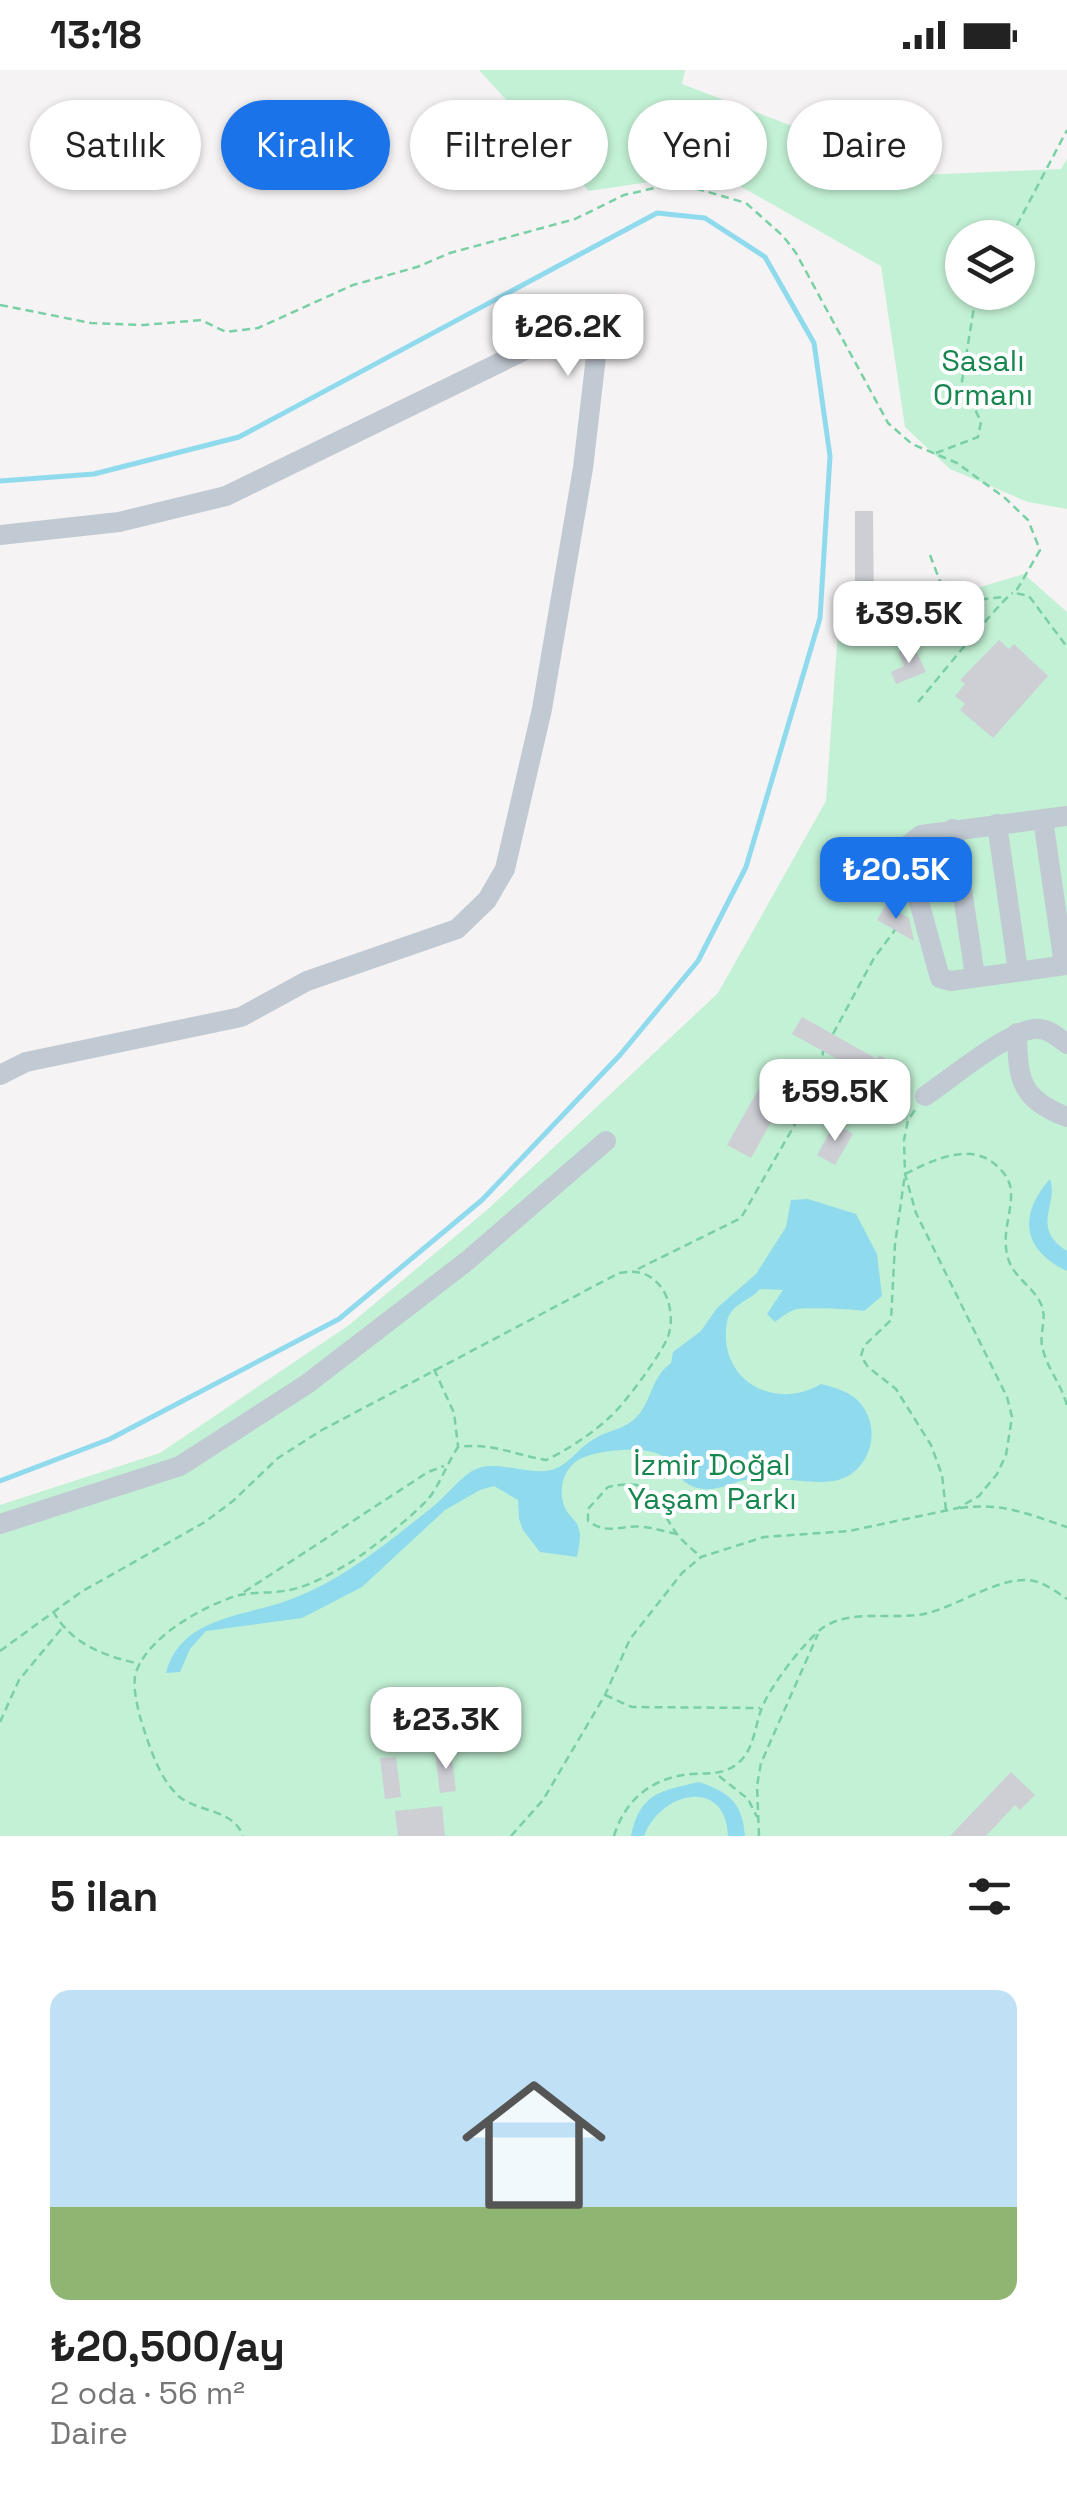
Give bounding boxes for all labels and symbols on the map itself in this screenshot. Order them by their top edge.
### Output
pin: ₺26.2K [487,294,649,379]
park label: Sasalı Ormanı [933,341,1033,414]
pin: ₺39.5K [828,581,990,666]
pin: ₺20.5K [815,837,977,922]
pin: ₺59.5K [754,1059,916,1144]
park label: İzmir Doğal Yaşam Parkı [627,1445,797,1518]
pin: ₺23.3K [365,1687,527,1772]

